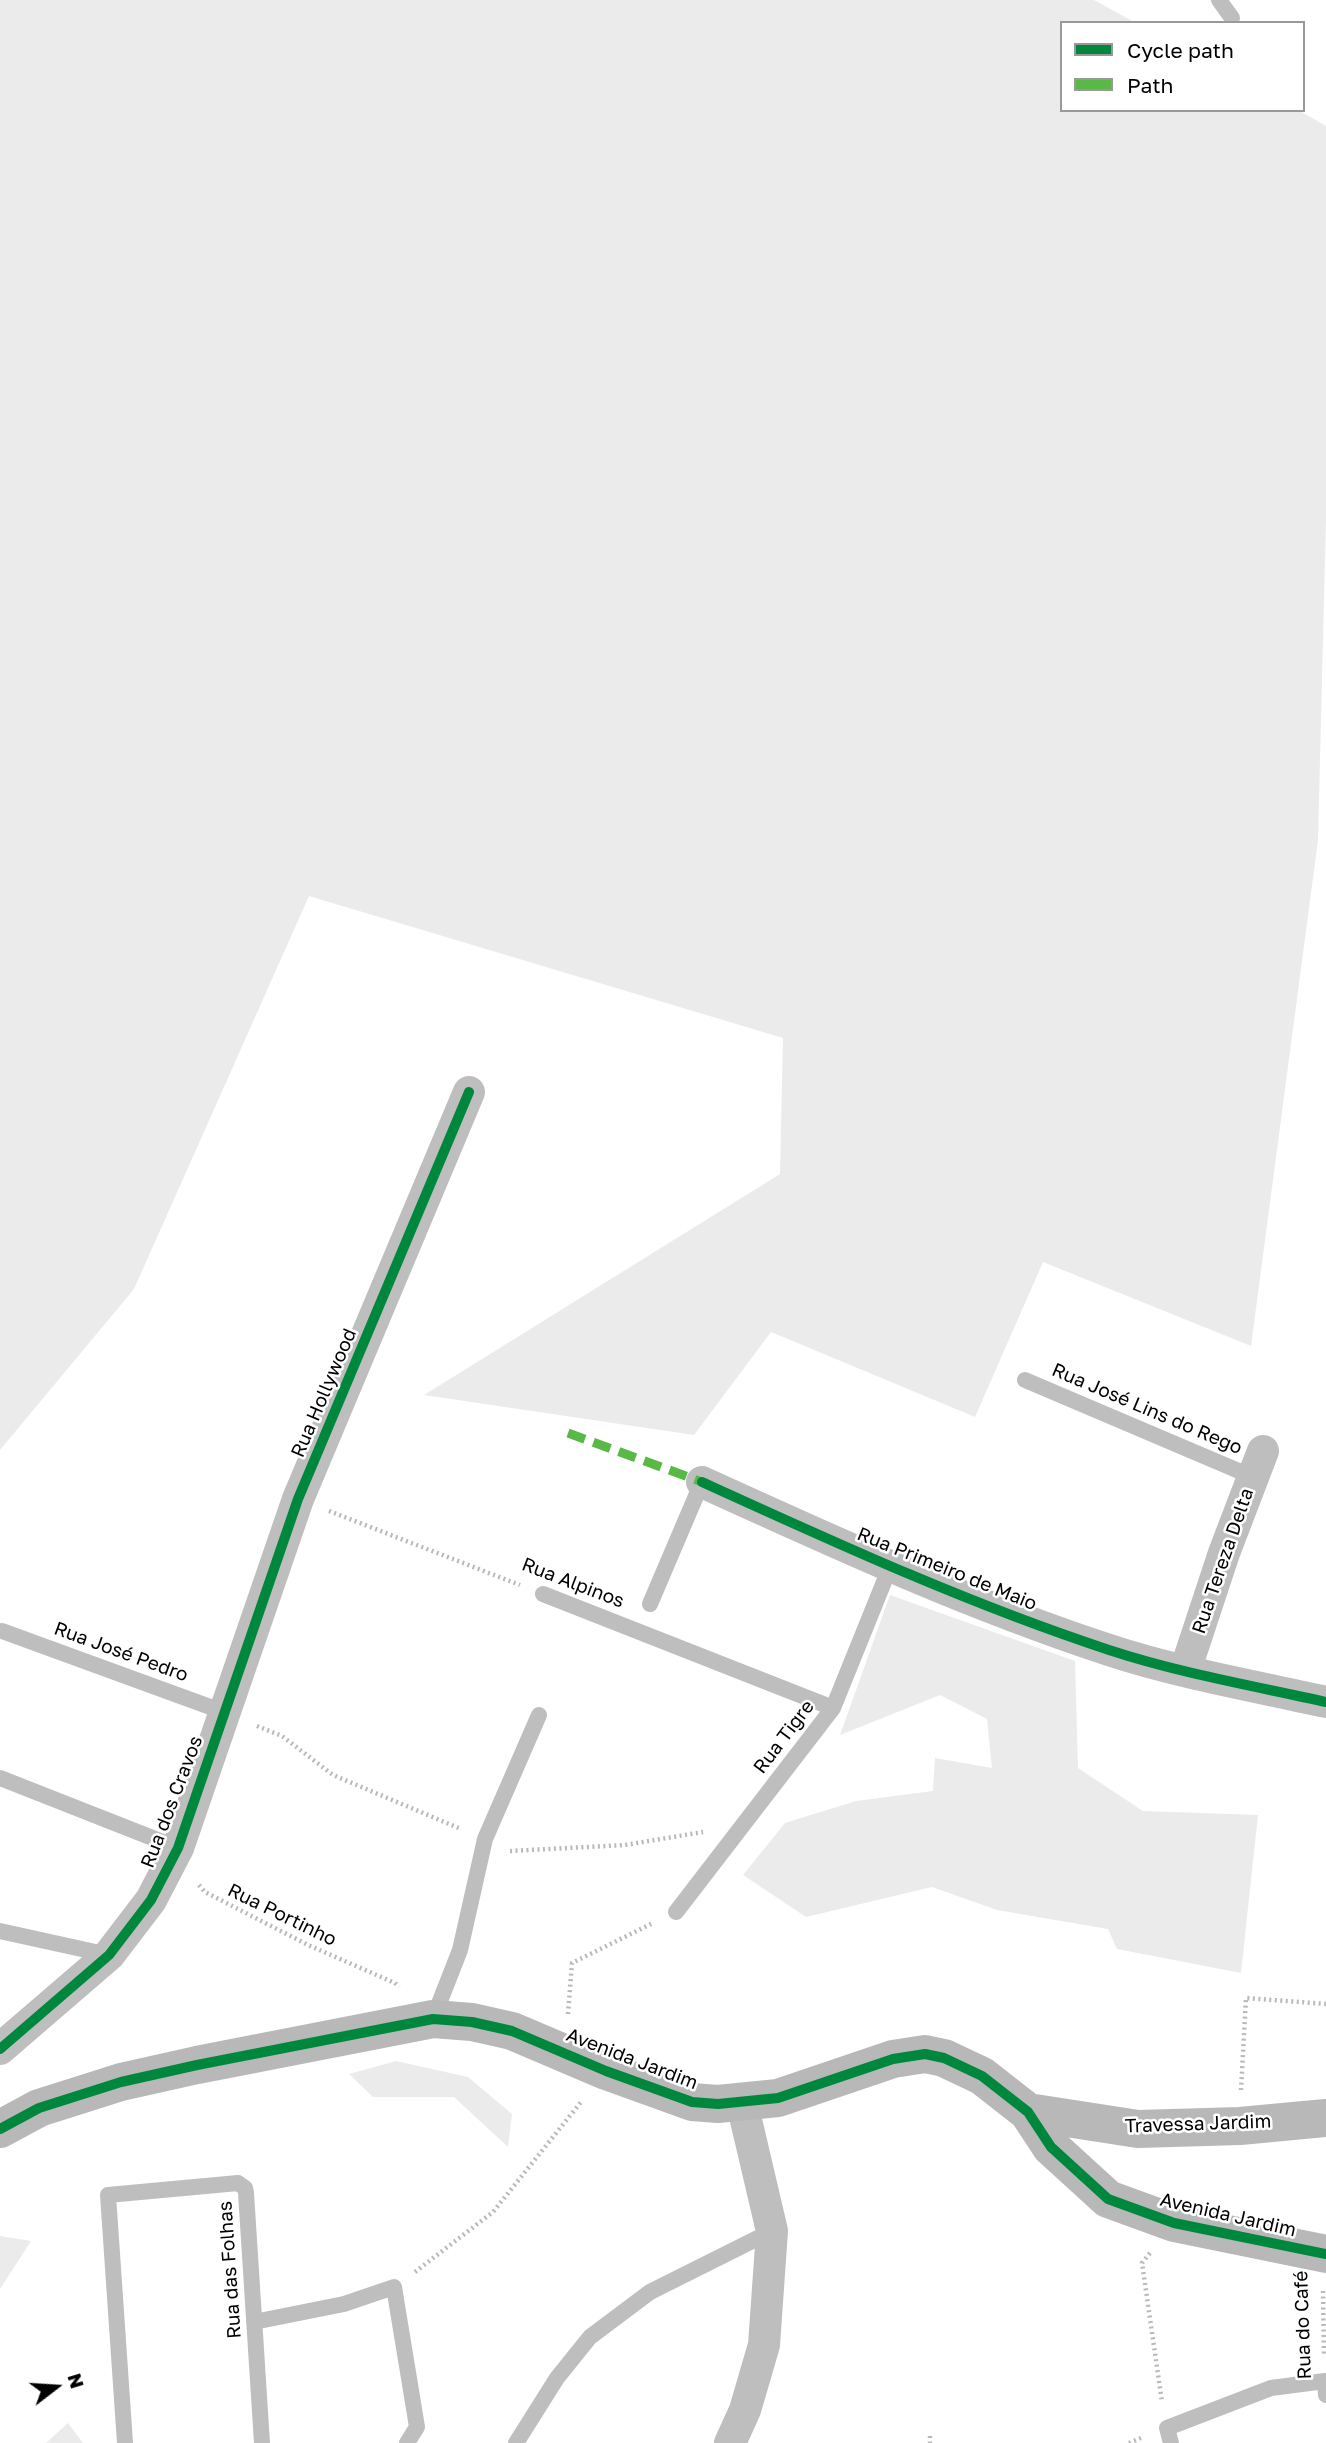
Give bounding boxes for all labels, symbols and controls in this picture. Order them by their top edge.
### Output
legend [1060,21,1305,112]
text: Cycle path [1127,37,1234,63]
text: Path [1127,72,1174,98]
street label: Rua Hollywood [287,1325,361,1461]
street label: Rua José Lins do Rego [1048,1359,1246,1459]
street label: Rua Tereza Delta [1187,1485,1259,1637]
street label: Rua Primeiro de Maio [854,1523,1040,1615]
street label: Rua Alpinos [519,1553,627,1613]
street label: Rua José Pedro [51,1617,191,1687]
street label: Rua Tigre [749,1696,819,1778]
street label: Rua dos Cravos [136,1733,208,1871]
street label: Rua Portinho [224,1879,340,1951]
street label: Avenida Jardim [563,2023,701,2095]
street label: Travessa Jardim [1124,2110,1272,2138]
street label: Avenida Jardim [1158,2188,1298,2242]
street label: Rua das Folhas [214,2200,246,2340]
street label: Rua do Café [1290,2270,1316,2380]
north arrow [21,2352,91,2422]
text: N [63,2370,90,2391]

